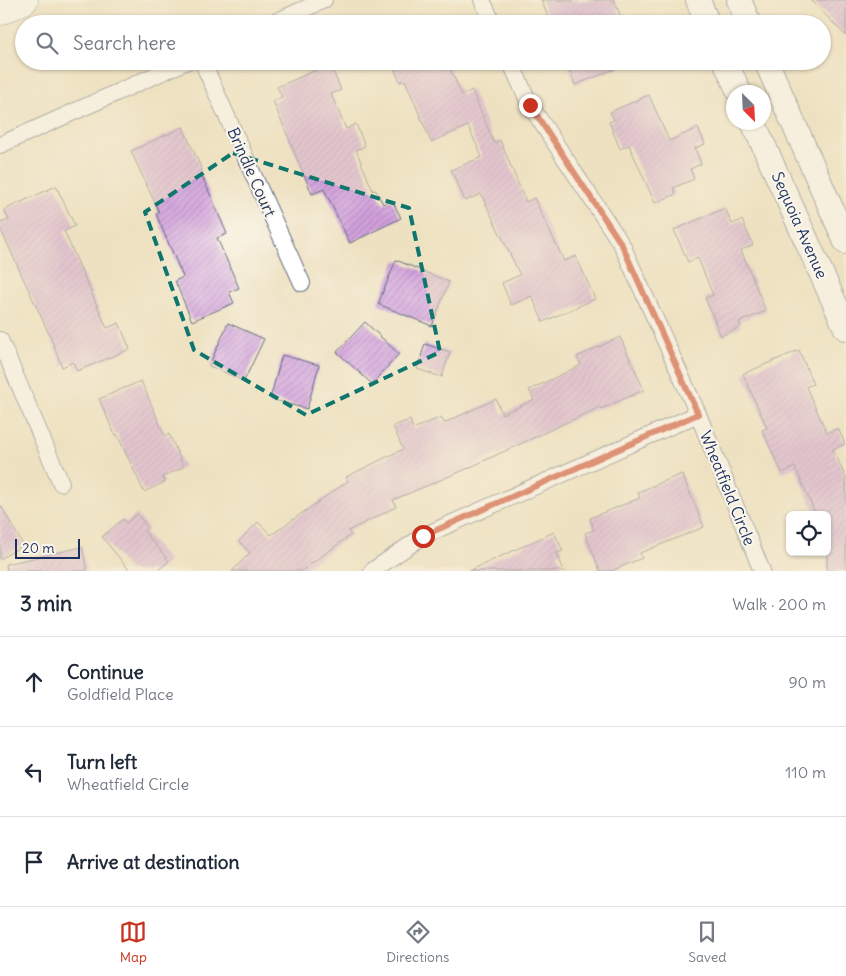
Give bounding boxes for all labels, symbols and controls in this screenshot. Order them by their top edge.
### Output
search box [15,15,831,70]
icon: search [33,29,61,57]
text: Search here [73,31,176,55]
north arrow [726,85,771,130]
route end [519,94,542,117]
street label: Brindle Court [223,124,281,220]
street label: Sequoia Avenue [768,168,832,282]
street label: Wheatfield Circle [696,428,760,548]
map controls [786,511,831,556]
button: locate [786,511,831,556]
route start [412,525,435,548]
scale bar [15,536,80,559]
text: 20 m [22,539,55,557]
text: 3 min [20,590,72,617]
text: Walk · 200 m [732,594,826,614]
text: Continue [67,660,144,684]
icon: ahead [20,668,48,696]
text: 90 m [788,672,826,692]
text: Goldfield Place [67,684,174,704]
text: Turn left [67,750,137,774]
icon: left [20,758,48,786]
text: 110 m [785,762,826,782]
text: Wheatfield Circle [67,774,189,794]
icon: arrive [20,848,48,876]
text: Arrive at destination [67,850,240,874]
tab: Map [119,918,147,966]
tab: Directions [386,918,449,966]
tab: Saved [688,918,727,966]

